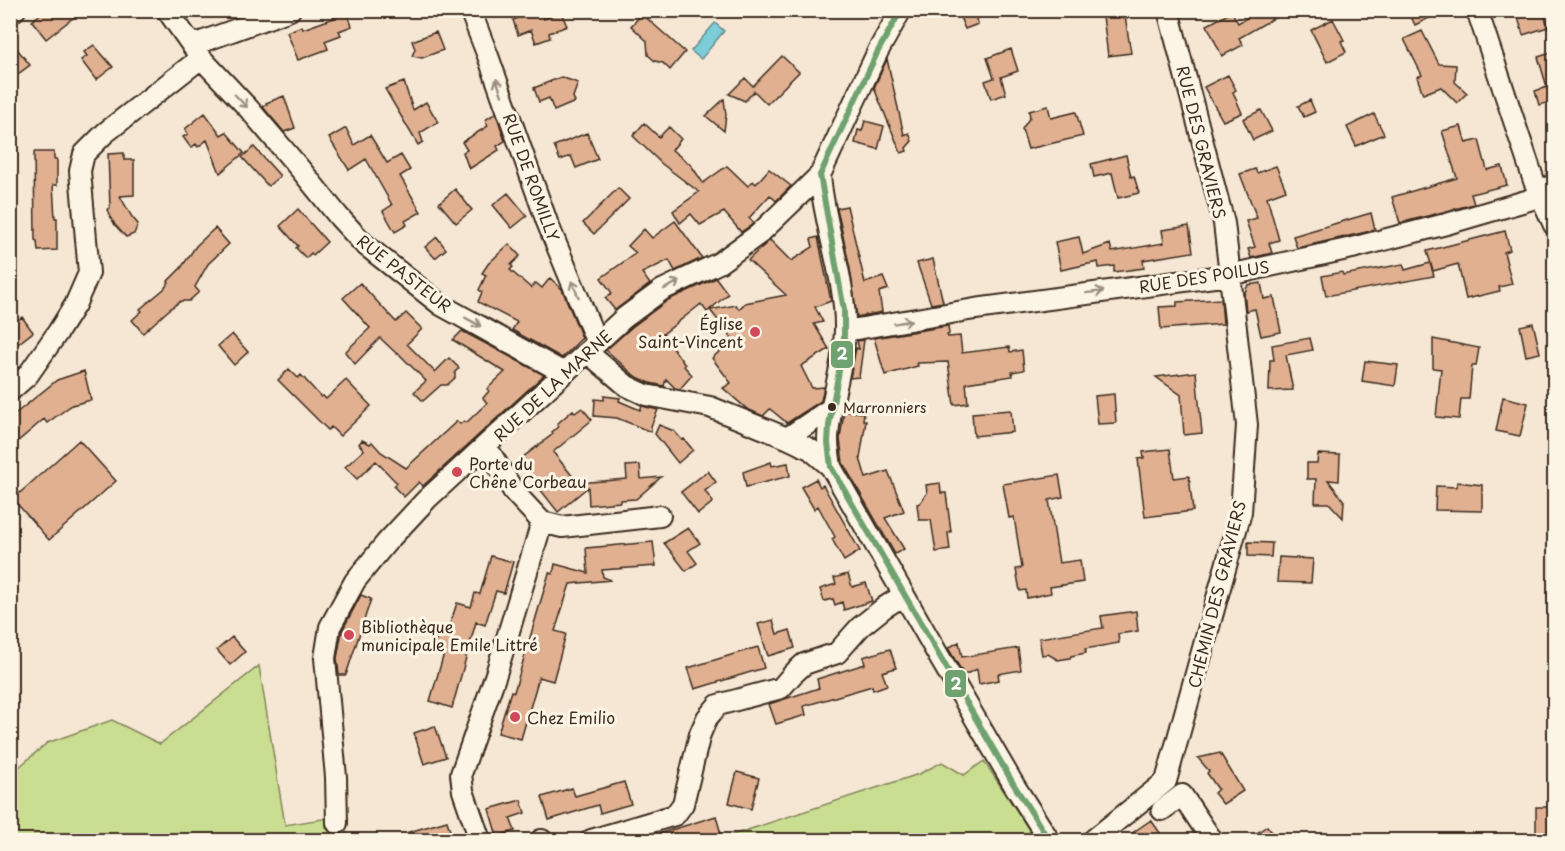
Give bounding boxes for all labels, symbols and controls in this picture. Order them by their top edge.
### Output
street label: RUE DES GRAVIERS [1171,63,1233,221]
one-way arrow [492,78,503,97]
one-way arrow [234,94,248,109]
street label: RUE DE ROMILLY [498,110,566,244]
street label: RUE PASTEUR [353,228,457,318]
street label: RUE DES POILUS [1137,254,1271,298]
one-way arrow [663,279,680,291]
one-way arrow [569,280,580,298]
one-way arrow [1085,287,1105,298]
place label: Église Saint-Vincent [638,311,743,353]
one-way arrow [892,316,912,327]
one-way arrow [463,317,481,328]
street label: RUE DE LA MARNE [487,324,617,446]
marker: Église Saint-Vincent [748,325,762,339]
line badge: 2 [830,340,854,369]
text: 2 [836,341,848,365]
place label: Marronniers [843,397,926,418]
marker: Marronniers [826,401,838,413]
place label: Porte du Chêne Corbeau [469,451,587,493]
marker: Porte du Chêne Corbeau [450,465,464,479]
street label: CHEMIN DES GRAVIERS [1181,498,1251,690]
place label: Bibliothèque municipale Emile Littré [361,614,538,656]
marker: Bibliothèque municipale Emile Littré [342,628,356,642]
line badge: 2 [944,669,967,698]
text: 2 [950,671,962,695]
place label: Chez Emilio [527,705,615,729]
marker: Chez Emilio [508,710,522,724]

